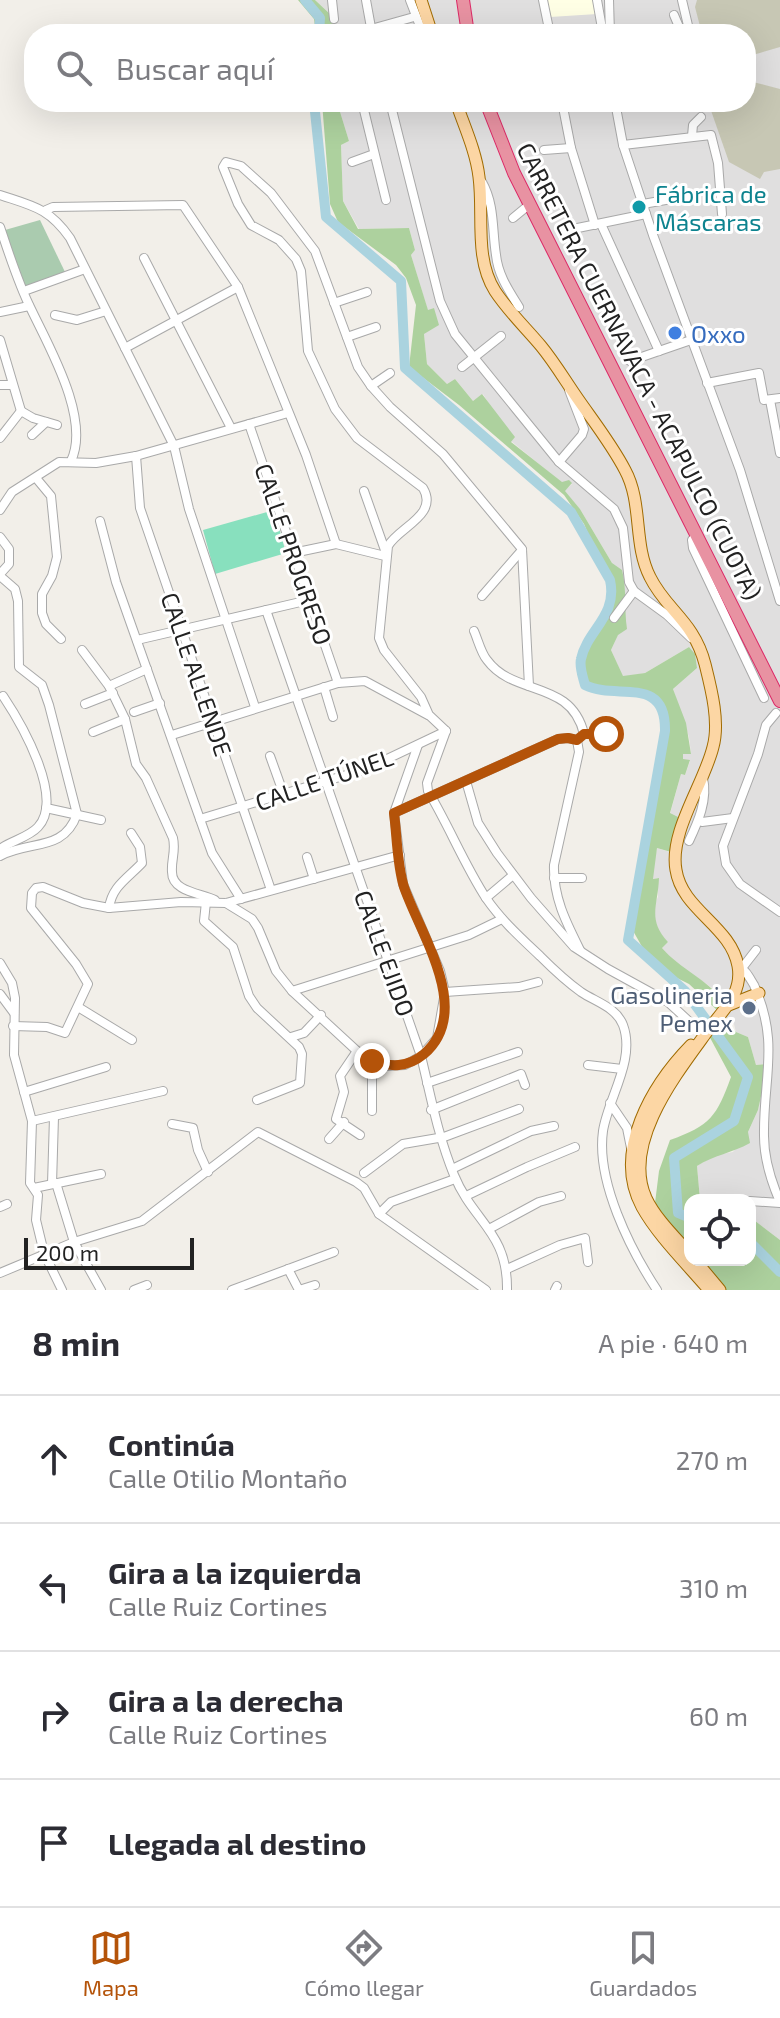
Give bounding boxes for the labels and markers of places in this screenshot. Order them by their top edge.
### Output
place label: Fábrica de Máscaras [655,179,767,236]
marker: Fábrica de Máscaras [630,198,648,216]
place label: Oxxo [691,319,746,348]
marker: Oxxo [666,324,684,342]
place label: Gasolineria Pemex [610,980,733,1037]
marker: Gasolineria Pemex [740,999,758,1017]

